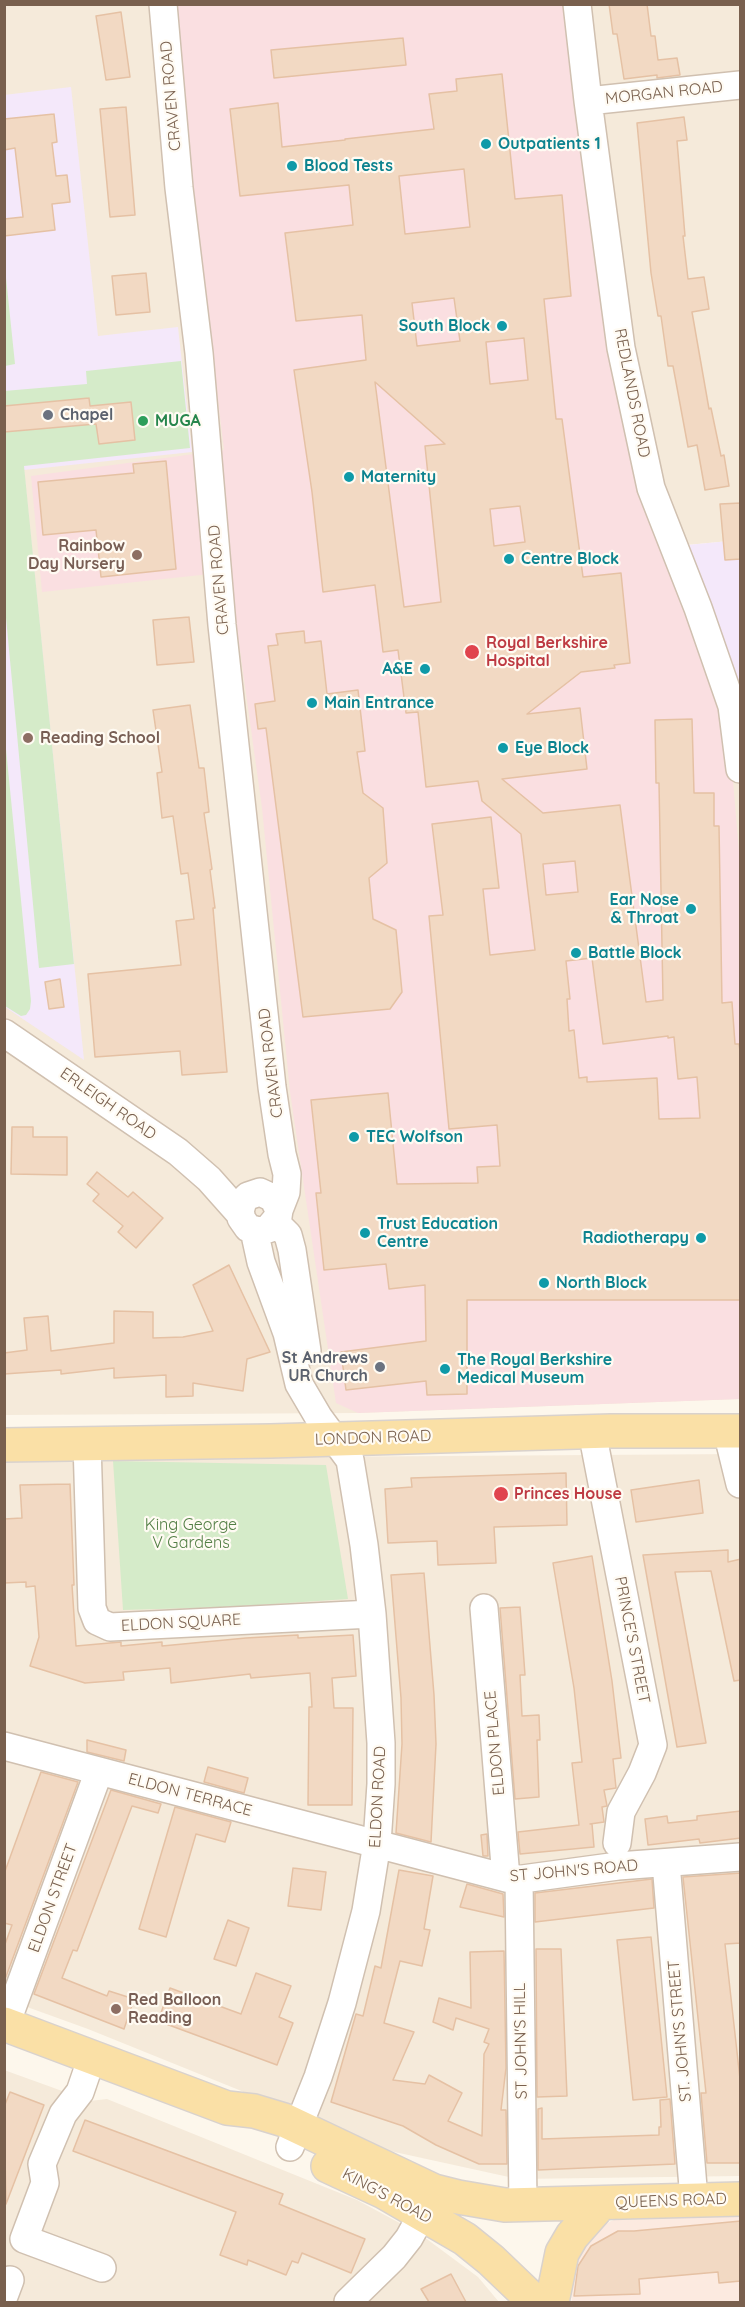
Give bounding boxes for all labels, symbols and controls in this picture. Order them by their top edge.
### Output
street label: CRAVEN ROAD [157,40,185,152]
street label: MORGAN ROAD [604,77,724,109]
place label: Outpatients 1 [498,134,601,154]
marker: Outpatients 1 [479,137,493,151]
place label: Blood Tests [304,156,393,176]
marker: Blood Tests [285,159,299,173]
place label: South Block [399,316,490,336]
marker: South Block [495,319,509,333]
street label: REDLANDS ROAD [610,327,654,459]
place label: Chapel [60,405,113,425]
marker: Chapel [41,408,55,422]
place label: MUGA [155,411,201,431]
marker: MUGA [136,414,150,428]
place label: Maternity [361,467,436,487]
marker: Maternity [342,470,356,484]
street label: CRAVEN ROAD [205,524,233,636]
place label: Rainbow Day Nursery [28,536,125,574]
marker: Rainbow Day Nursery [130,548,144,562]
place label: Centre Block [521,549,619,569]
marker: Centre Block [502,552,516,566]
place label: Royal Berkshire Hospital [486,633,608,671]
marker: Royal Berkshire Hospital [463,643,481,661]
place label: A&E [382,659,413,679]
marker: A&E [418,662,432,676]
place label: Main Entrance [324,693,434,713]
marker: Main Entrance [305,696,319,710]
place label: Reading School [40,728,160,748]
marker: Reading School [21,731,35,745]
place label: Eye Block [515,738,589,758]
marker: Eye Block [496,741,510,755]
place label: Ear Nose & Throat [609,890,679,928]
marker: Ear Nose & Throat [684,902,698,916]
place label: Battle Block [588,943,682,963]
marker: Battle Block [569,946,583,960]
street label: CRAVEN ROAD [255,1007,287,1119]
street label: ERLEIGH ROAD [56,1064,160,1144]
place label: TEC Wolfson [366,1127,463,1147]
marker: TEC Wolfson [347,1130,361,1144]
place label: Trust Education Centre [377,1214,498,1252]
marker: Trust Education Centre [358,1226,372,1240]
place label: Radiotherapy [582,1228,689,1248]
marker: Radiotherapy [694,1231,708,1245]
place label: North Block [556,1273,647,1293]
marker: North Block [537,1276,551,1290]
place label: St Andrews UR Church [282,1348,368,1386]
place label: The Royal Berkshire Medical Museum [457,1350,612,1388]
marker: St Andrews UR Church [373,1360,387,1374]
marker: The Royal Berkshire Medical Museum [438,1362,452,1376]
street label: LONDON ROAD [314,1426,432,1450]
place label: Princes House [514,1484,622,1504]
marker: Princes House [492,1485,510,1503]
park label: King George V Gardens [145,1515,237,1553]
street label: PRINCE'S STREET [610,1575,654,1705]
street label: ELDON SQUARE [120,1610,242,1636]
street label: ELDON PLACE [481,1690,509,1796]
street label: ELDON ROAD [366,1746,390,1848]
street label: ELDON TERRACE [126,1769,254,1821]
street label: ELDON STREET [24,1841,82,1955]
street label: ST JOHN'S ROAD [509,1856,639,1886]
street label: ST. JOHN'S STREET [664,1959,696,2103]
street label: ST JOHN'S HILL [510,1983,532,2099]
place label: Red Balloon Reading [128,1990,221,2028]
marker: Red Balloon Reading [109,2002,123,2016]
street label: KING'S ROAD [339,2164,435,2228]
street label: QUEENS ROAD [615,2189,727,2213]

